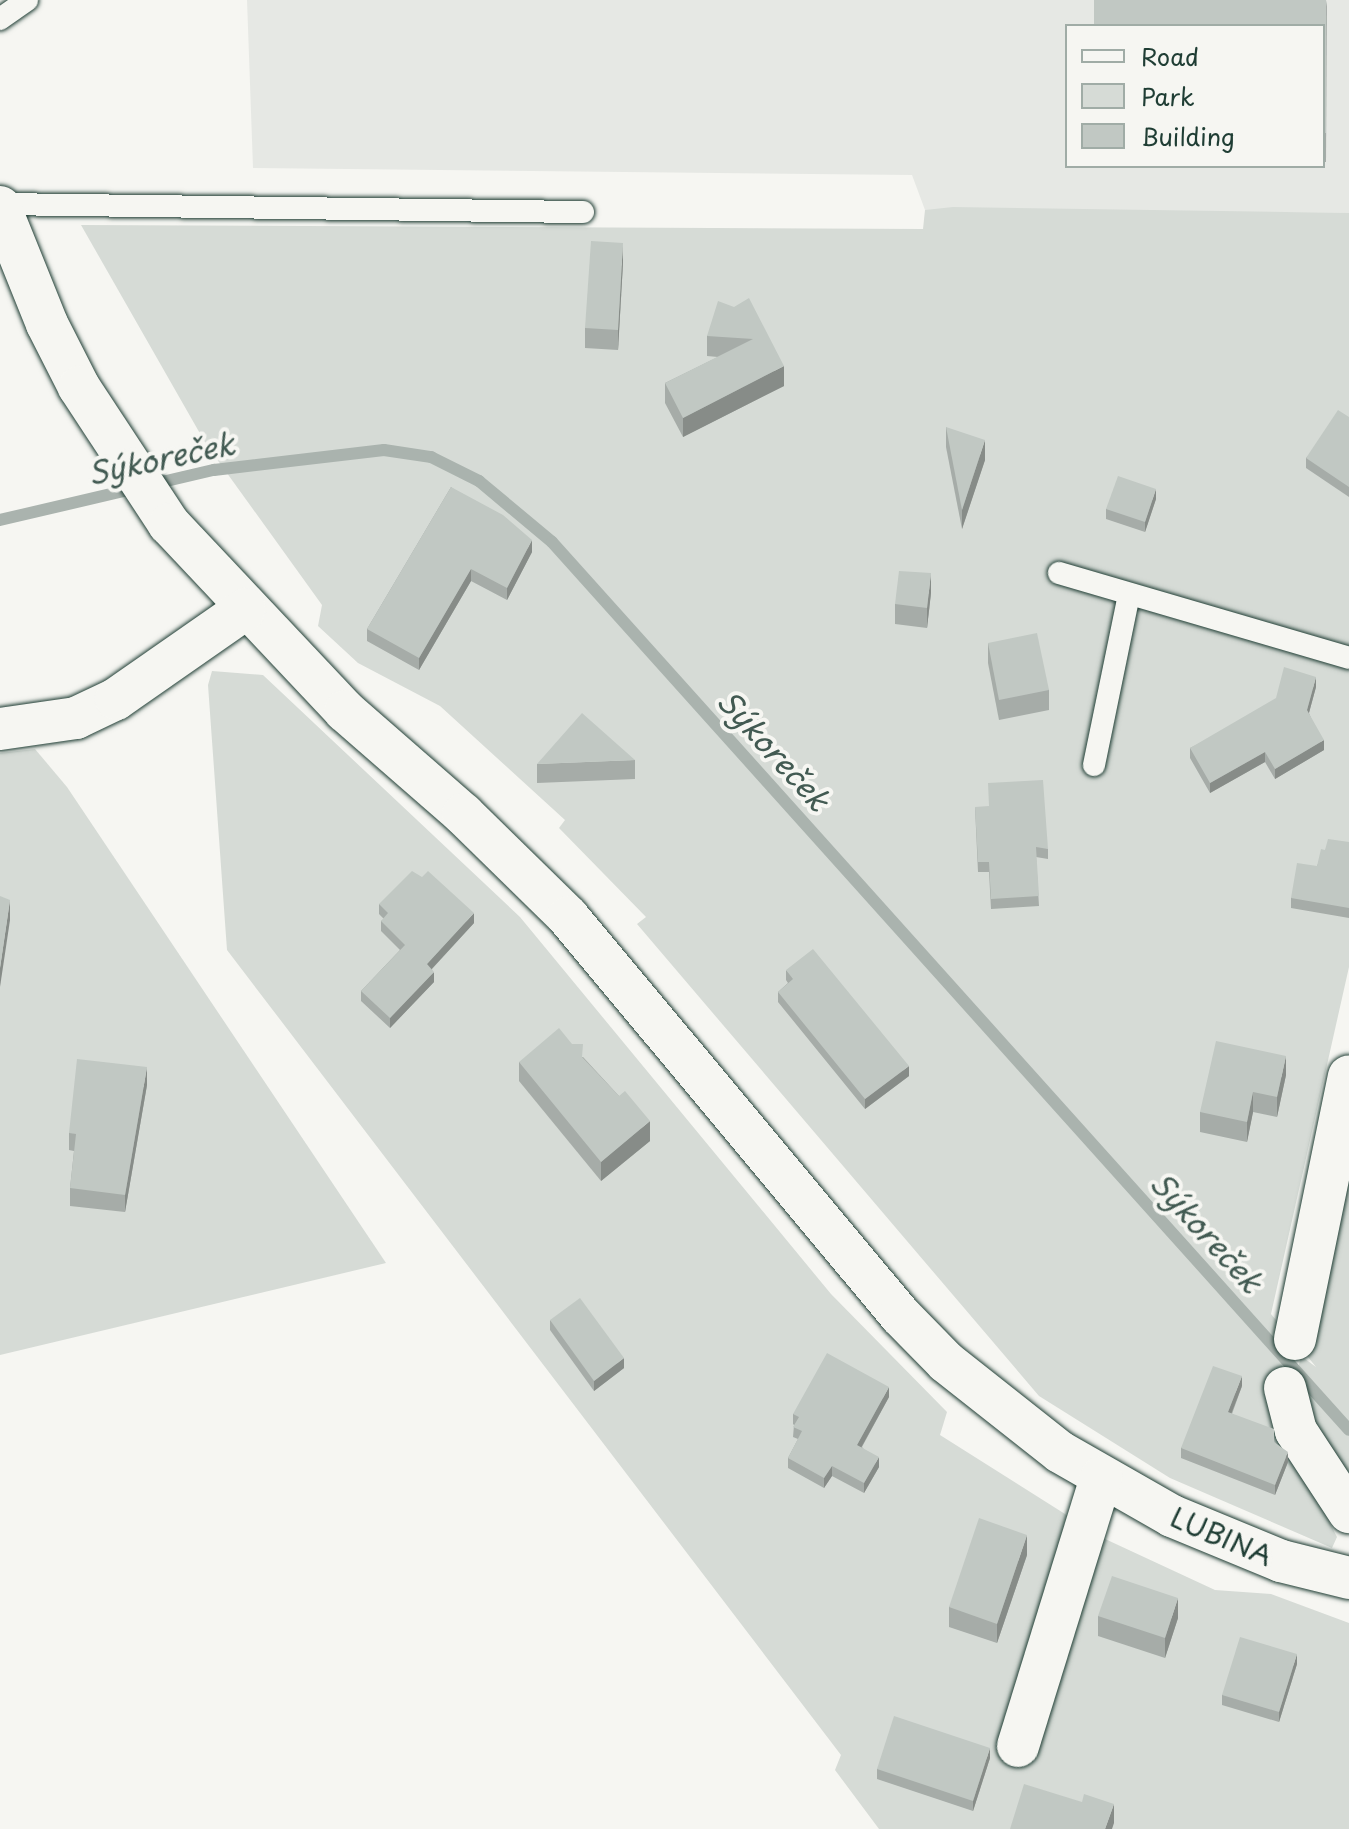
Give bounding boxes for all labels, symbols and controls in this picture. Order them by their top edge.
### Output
legend [1065,24,1325,168]
text: Road [1141,38,1199,74]
text: Park [1141,78,1195,114]
text: Building [1141,118,1235,154]
water label: Sýkoreček [84,425,238,491]
water label: Sýkoreček [711,682,837,818]
water label: Sýkoreček [1144,1164,1270,1300]
street label: LUBINA [1166,1500,1278,1572]

